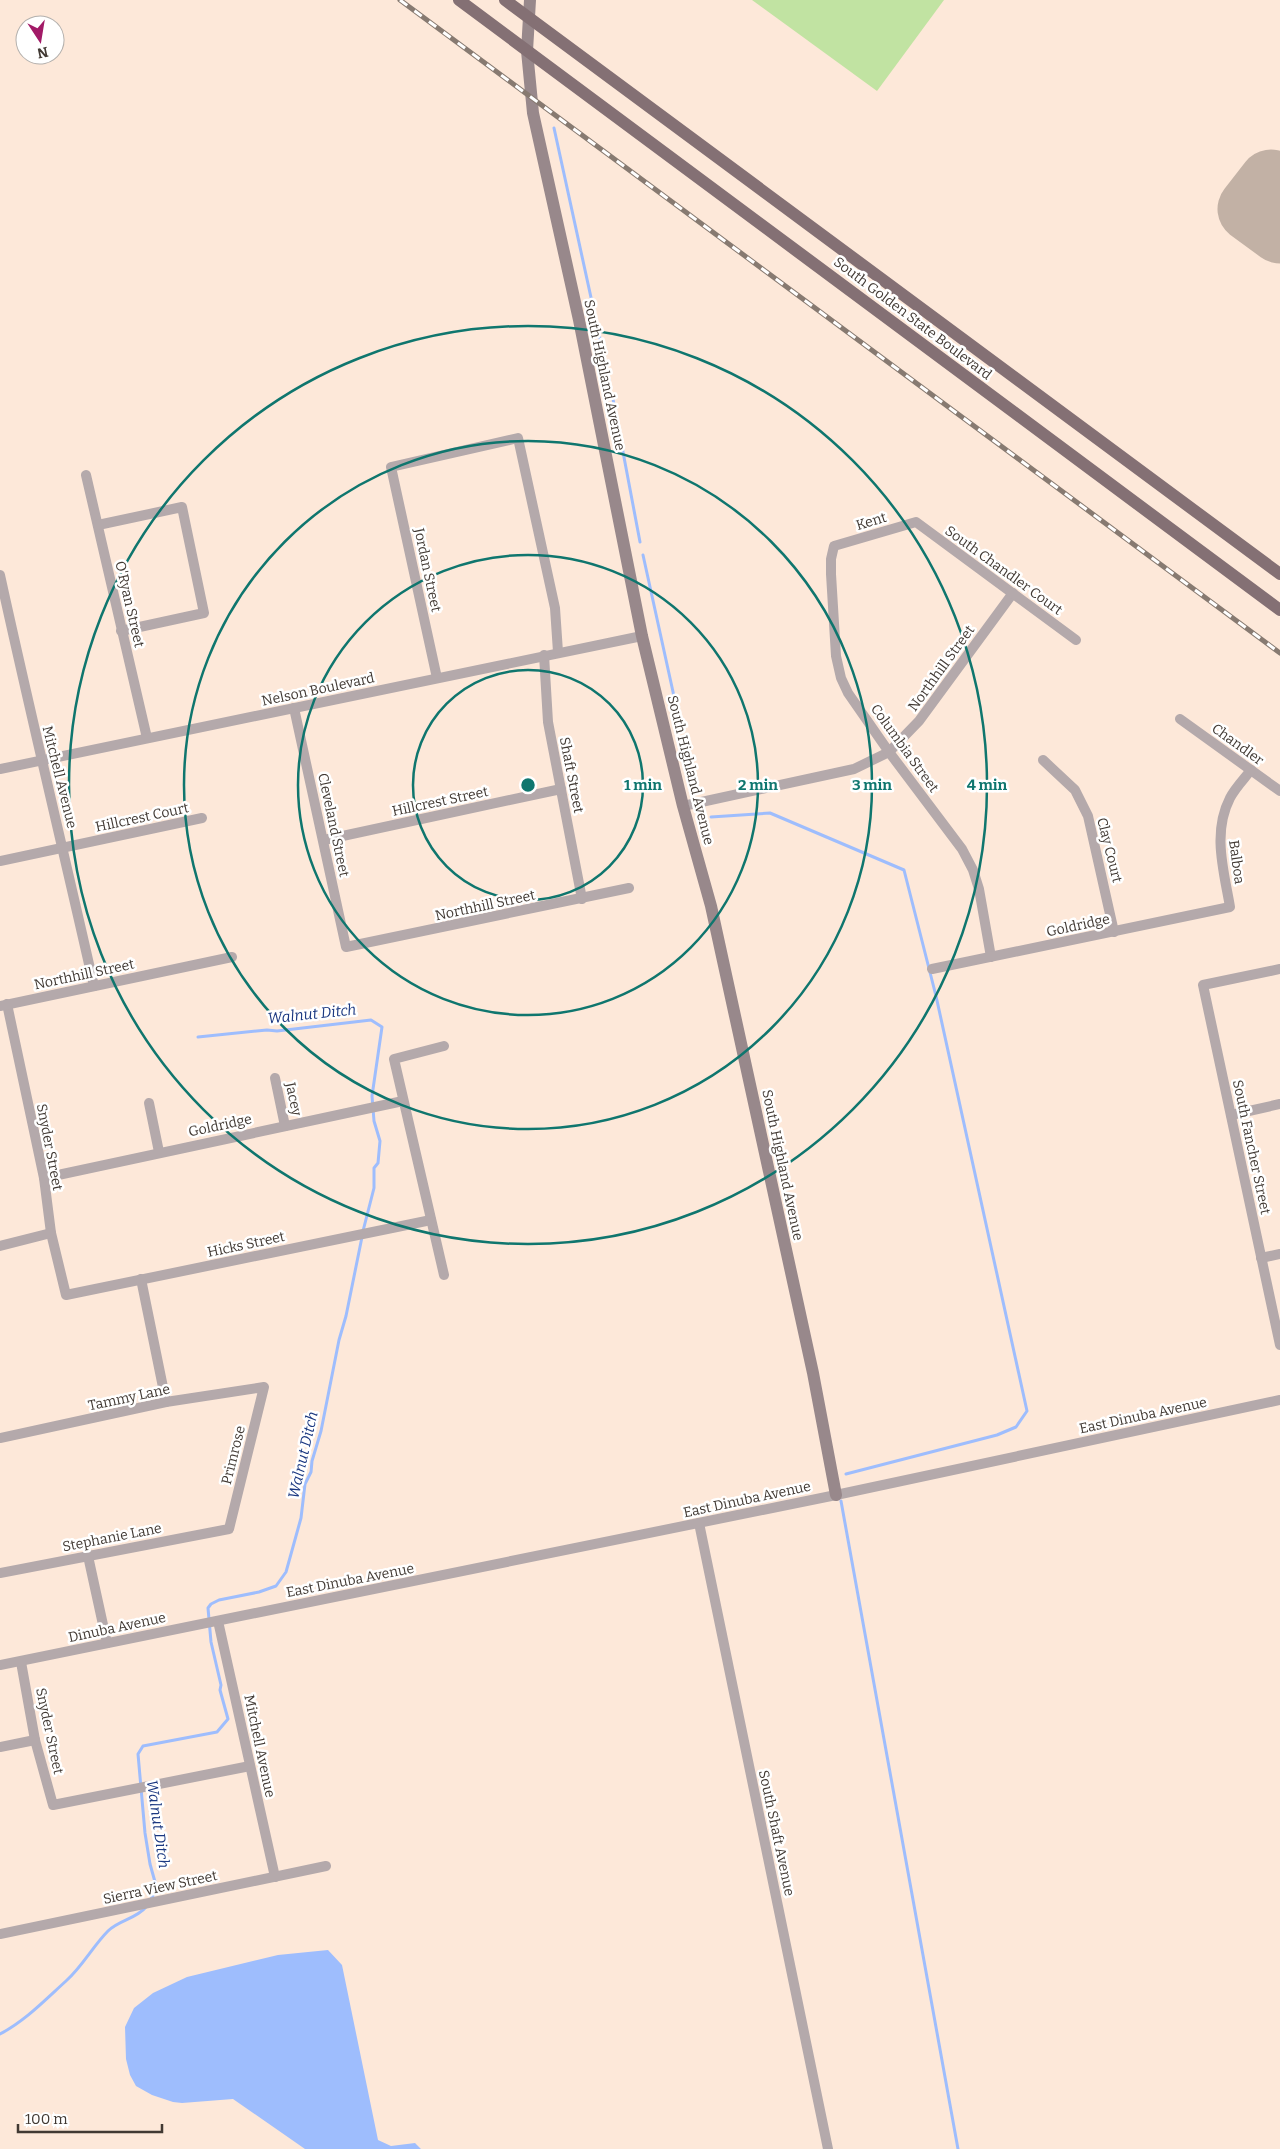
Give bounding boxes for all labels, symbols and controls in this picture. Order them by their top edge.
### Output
north arrow [15,15,65,65]
text: N [35,43,50,62]
street label: South Golden State Boulevard [830,253,995,383]
street label: South Highland Avenue [580,298,629,452]
street label: Kent [854,509,888,534]
street label: South Chandler Court [942,522,1066,619]
street label: Jordan Street [410,526,445,614]
street label: O'Ryan Street [111,559,148,649]
street label: Northhill Street [905,622,978,715]
street label: Nelson Boulevard [260,669,376,710]
street label: South Highland Avenue [664,693,717,847]
street label: Columbia Street [867,701,942,796]
street label: Chandler [1208,720,1267,769]
street label: Mitchell Avenue [39,724,80,830]
street label: Shaft Street [556,736,587,815]
street label: Cleveland Street [314,772,353,879]
centre of rings [519,776,537,794]
text: 1 min [624,776,662,794]
text: 2 min [738,776,778,794]
text: 3 min [852,776,892,794]
text: 4 min [967,776,1008,794]
street label: Hillcrest Street [390,783,490,820]
street label: Hillcrest Court [94,799,190,836]
street label: Clay Court [1093,816,1126,884]
street label: Balboa [1225,839,1248,885]
street label: Northhill Street [433,887,537,924]
street label: Goldridge [1045,910,1111,941]
street label: Northhill Street [32,956,136,993]
water label: Walnut Ditch [267,1000,357,1028]
street label: South Fancher Street [1229,1078,1274,1216]
street label: Jacey [281,1080,305,1118]
street label: South Highland Avenue [758,1088,807,1242]
street label: Snyder Street [33,1102,66,1192]
street label: Goldridge [187,1110,253,1141]
street label: Hicks Street [206,1228,286,1261]
street label: Tammy Lane [87,1381,172,1414]
street label: East Dinuba Avenue [1078,1394,1208,1437]
water label: Walnut Ditch [284,1410,322,1500]
street label: Primrose [218,1424,249,1486]
street label: East Dinuba Avenue [682,1478,812,1521]
street label: Stephanie Lane [61,1520,163,1555]
street label: East Dinuba Avenue [285,1560,416,1601]
street label: Dinuba Avenue [67,1609,167,1646]
street label: Snyder Street [32,1686,67,1776]
street label: Mitchell Avenue [240,1693,279,1799]
street label: South Shaft Avenue [755,1769,798,1898]
water label: Walnut Ditch [143,1779,173,1869]
street label: Sierra View Street [102,1867,219,1908]
scale bar [18,2102,161,2134]
text: 100 m [25,2110,68,2128]

